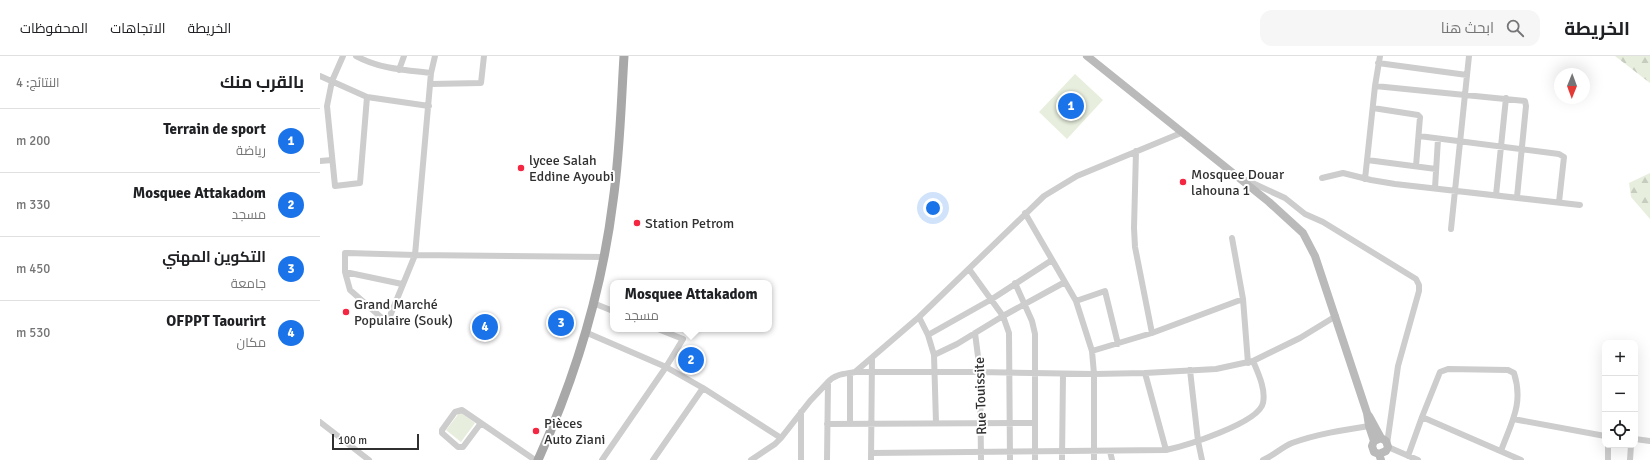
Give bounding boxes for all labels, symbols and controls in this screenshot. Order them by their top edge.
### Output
search box [1260,10,1540,46]
icon: search [1504,17,1526,39]
text: الخريطة [1564,17,1630,41]
text: ابحث هنا [1441,19,1494,37]
text: المحفوظات [20,20,88,37]
text: الاتجاهات [110,20,166,37]
text: الخريطة [188,20,231,37]
north arrow [1554,68,1590,104]
text: بالقرب منك [220,72,304,93]
text: النتائج: 4 [16,75,60,91]
pin: 1 [1058,91,1084,121]
text: Terrain de sport [163,120,266,138]
text: 200 m [16,133,50,149]
text: 1 [287,133,295,149]
text: رياضة [236,143,266,159]
place label: lycee Salah Eddine Ayoubi [529,152,614,185]
marker: lycee Salah Eddine Ayoubi [516,163,526,173]
place label: Mosquee Douar lahouna 1 [1191,166,1285,199]
marker: Mosquee Douar lahouna 1 [1178,177,1188,187]
text: Mosquee Attakadom [133,184,266,202]
text: 330 m [16,197,50,213]
text: 2 [287,197,295,213]
your location [923,198,943,218]
text: مسجد [232,207,266,223]
place label: Station Petrom [645,215,734,232]
marker: Station Petrom [632,218,642,228]
text: التكوين المهني [162,248,266,266]
text: 450 m [16,261,50,277]
text: 3 [287,261,295,277]
text: جامعة [231,276,266,292]
popup [610,280,772,332]
text: Mosquee Attakadom [624,285,758,303]
place label: Grand Marché Populaire (Souk) [354,296,453,329]
marker: Grand Marché Populaire (Souk) [341,307,351,317]
pin: 3 [548,308,574,338]
text: مسجد [624,308,659,324]
text: OFPPT Taourirt [166,312,266,330]
pin: 4 [472,312,498,342]
text: 530 m [16,325,50,341]
text: 4 [287,325,295,341]
text: مكان [237,335,266,351]
map controls [1602,340,1638,448]
button: + [1602,340,1638,376]
pin: 2 [678,345,704,375]
street label: Rue Touissite [971,357,990,435]
button: − [1602,376,1638,412]
button: locate [1602,412,1638,448]
place label: Pièces Auto Ziani [544,415,605,448]
marker: Pièces Auto Ziani [531,426,541,436]
scale bar [332,432,419,451]
text: 100 m [338,434,367,447]

